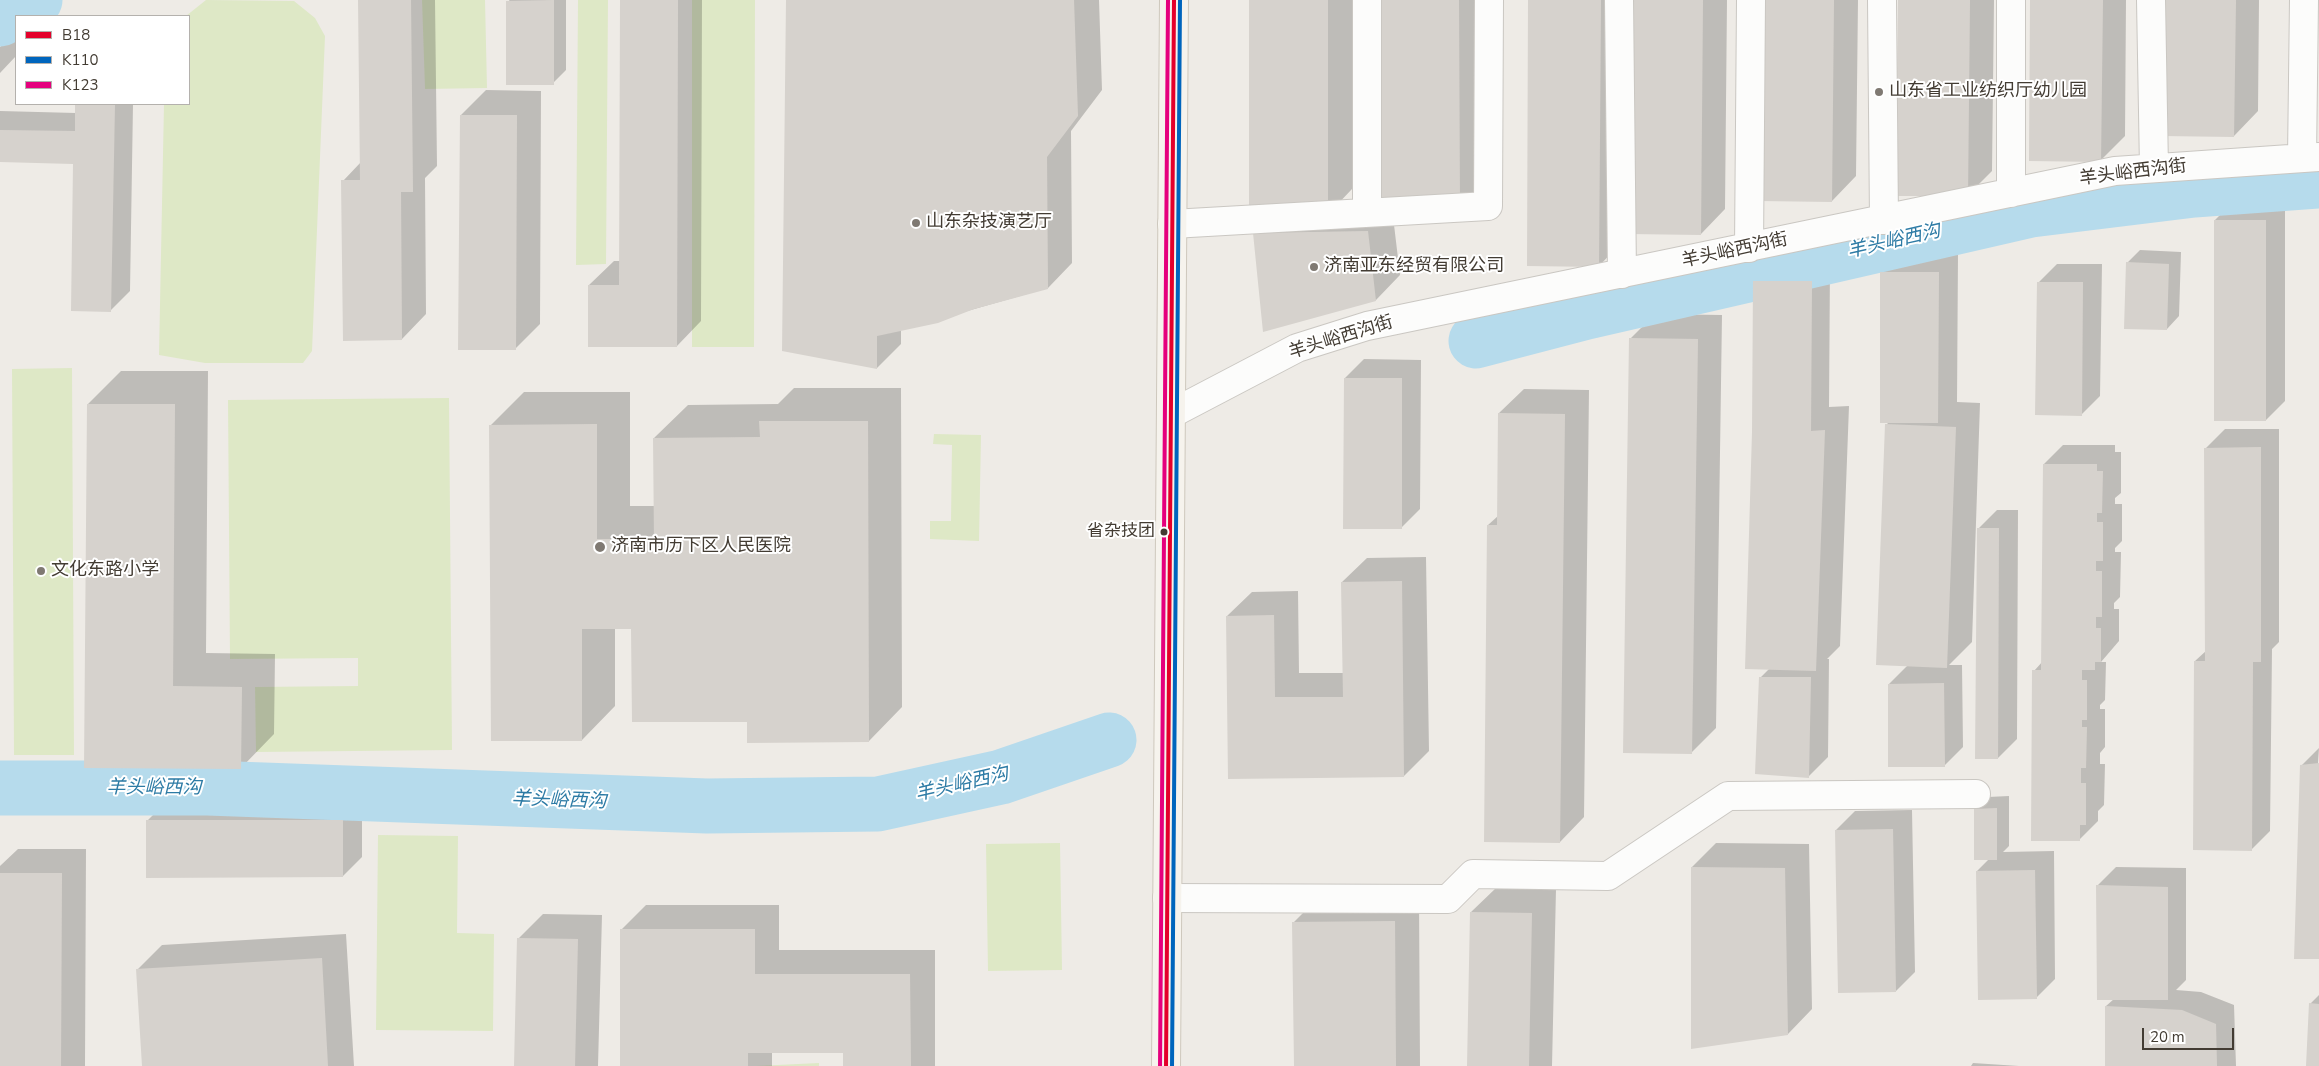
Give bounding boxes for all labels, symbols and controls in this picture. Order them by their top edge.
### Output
legend [15,15,190,105]
text: B18 [62,25,90,45]
text: K110 [62,50,98,70]
text: K123 [62,75,98,95]
place label: 山东省工业纺织厅幼儿园 [1889,81,2087,103]
marker: 山东省工业纺织厅幼儿园 [1873,86,1885,98]
street label: 羊头峪西沟街 [2078,156,2188,190]
place label: 山东杂技演艺厅 [926,212,1052,234]
marker: 山东杂技演艺厅 [910,217,922,229]
water label: 羊头峪西沟 [1845,220,1943,264]
street label: 羊头峪西沟街 [1680,229,1790,273]
place label: 济南亚东经贸有限公司 [1324,256,1504,278]
marker: 济南亚东经贸有限公司 [1308,261,1320,273]
street label: 羊头峪西沟街 [1286,312,1396,364]
place label: 省杂技团 [1087,522,1155,542]
marker: 省杂技团 [1159,527,1169,537]
place label: 济南市历下区人民医院 [611,536,791,558]
marker: 济南市历下区人民医院 [593,540,607,554]
place label: 文化东路小学 [51,560,159,582]
marker: 文化东路小学 [35,565,47,577]
water label: 羊头峪西沟 [913,763,1011,807]
water label: 羊头峪西沟 [107,777,201,799]
water label: 羊头峪西沟 [511,788,607,814]
scale bar [2144,1018,2236,1050]
text: 20 m [2150,1027,2185,1047]

